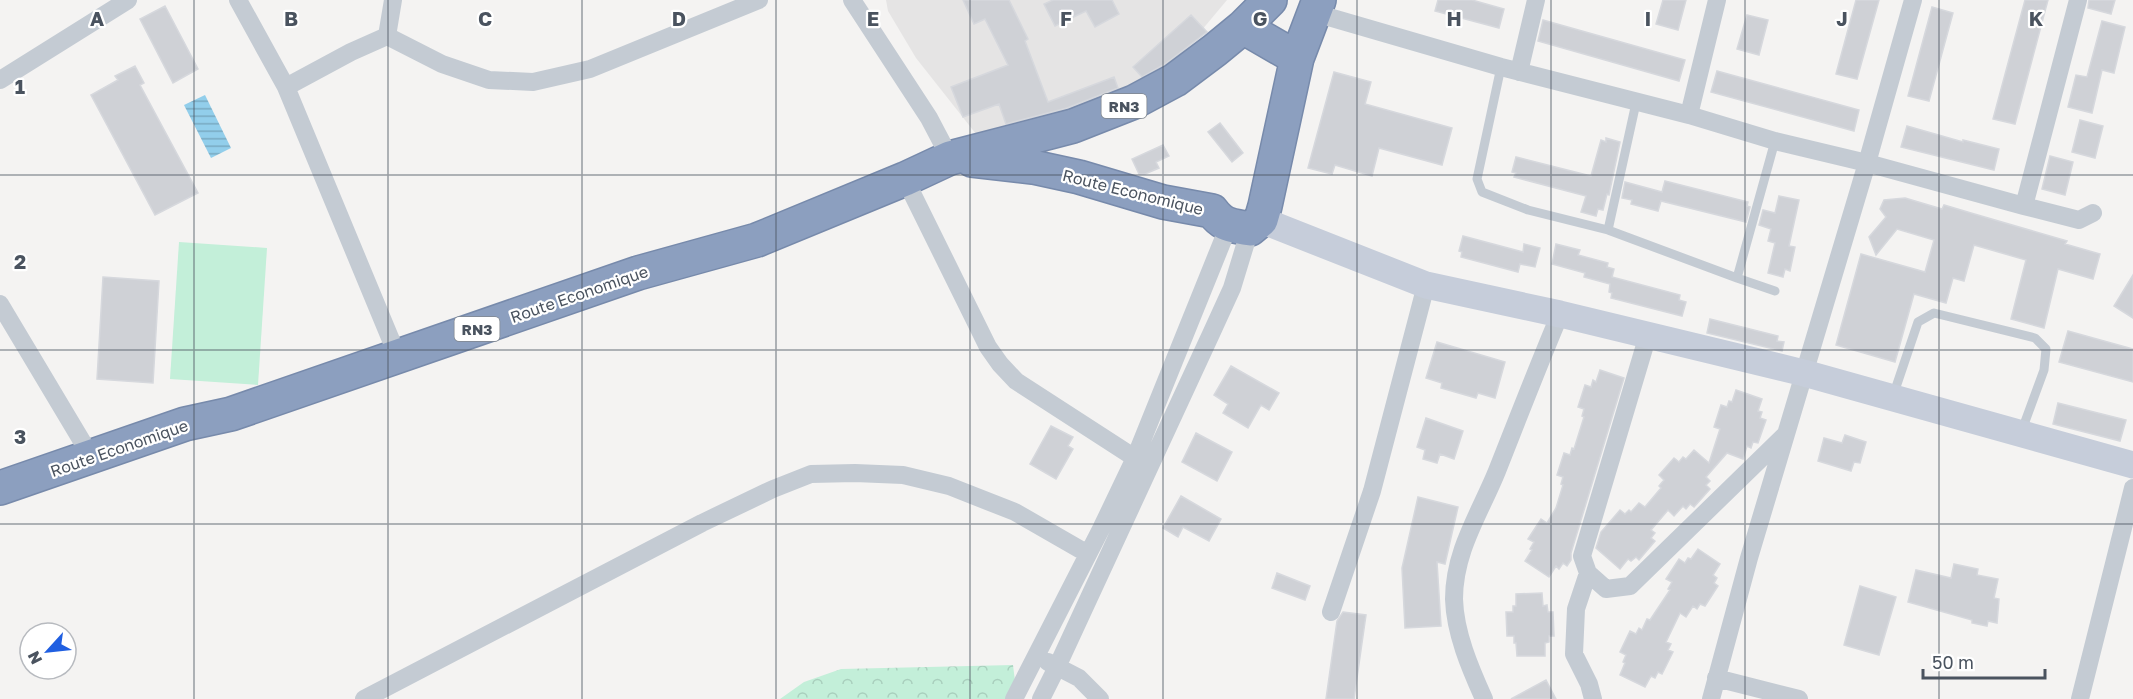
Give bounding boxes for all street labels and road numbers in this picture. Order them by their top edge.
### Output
road number: RN3 [1102,94,1146,118]
street label: Route Economique [1061,165,1205,219]
street label: Route Economique [508,261,650,327]
road number: RN3 [454,317,500,341]
street label: Route Economique [48,415,190,481]

